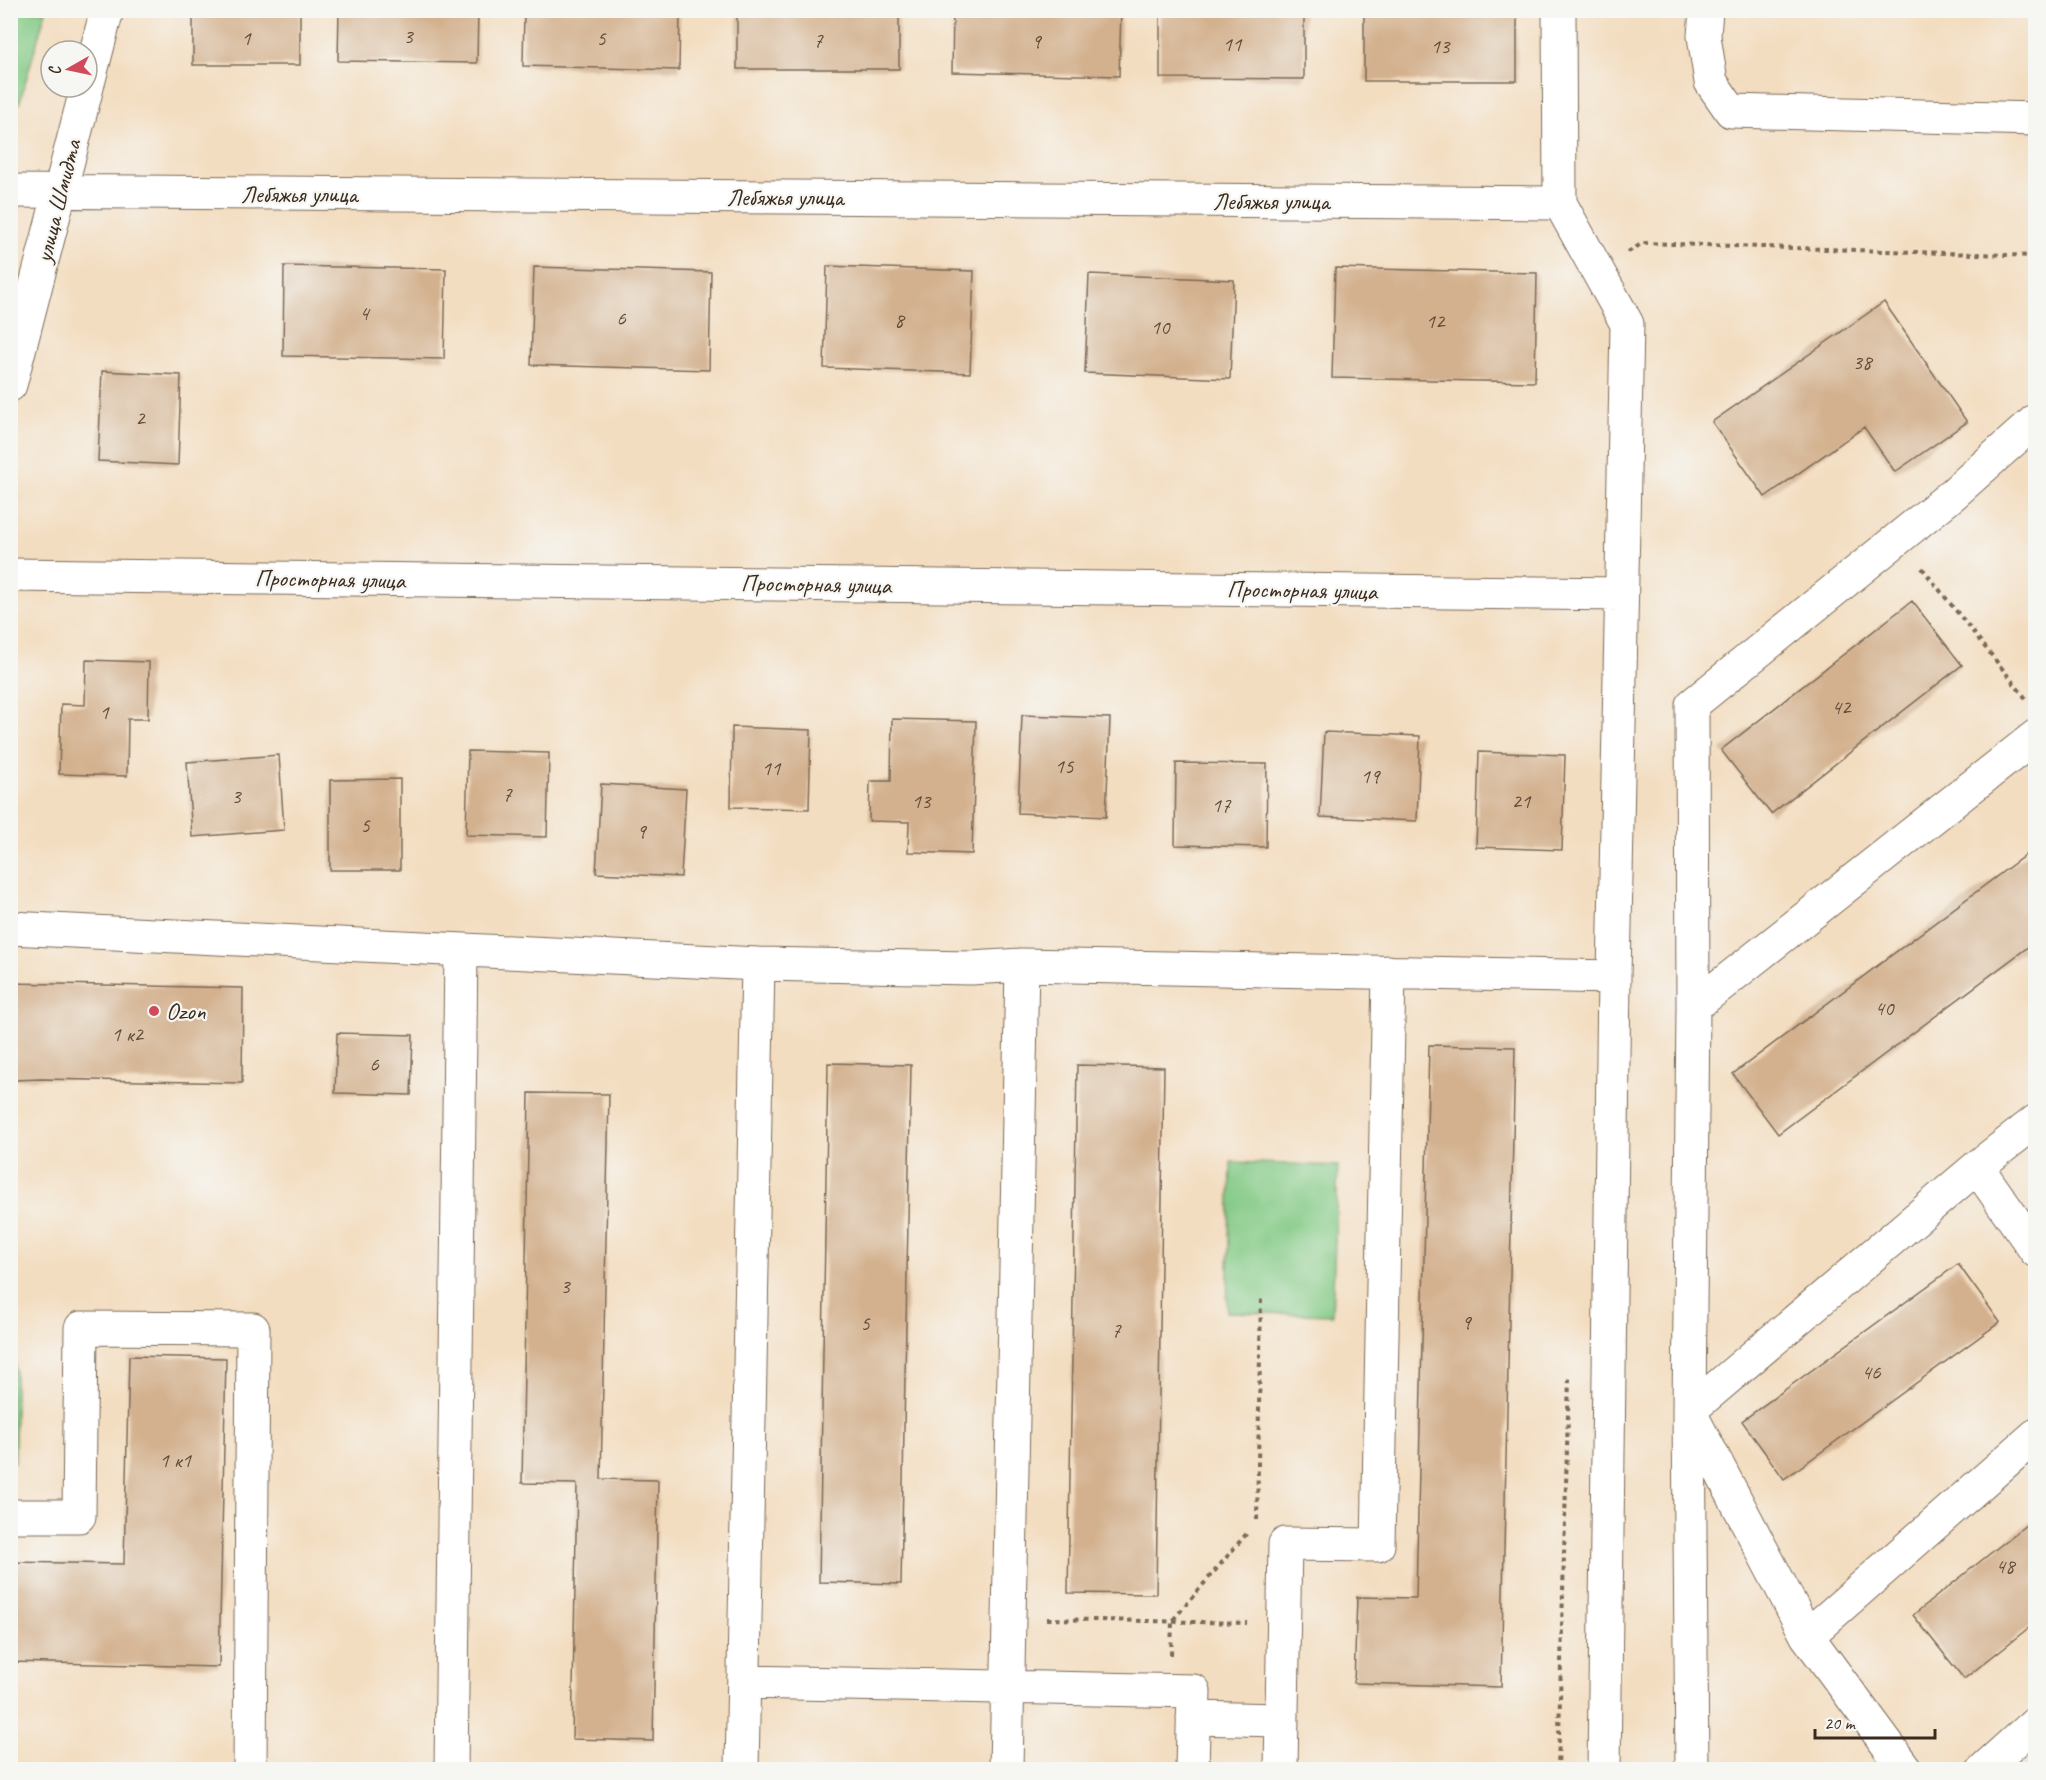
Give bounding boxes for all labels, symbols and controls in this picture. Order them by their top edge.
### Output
house number: 3 [403,23,414,49]
house number: 1 [241,25,252,51]
house number: 5 [596,25,607,51]
house number: 7 [813,27,824,53]
house number: 9 [1031,28,1042,54]
house number: 11 [1223,31,1243,57]
house number: 13 [1431,33,1451,59]
north arrow [39,39,99,99]
text: С [44,64,66,77]
street label: улица Шмидта [28,135,88,267]
street label: Лебяжья улица [241,179,359,209]
street label: Лебяжья улица [727,182,845,212]
street label: Лебяжья улица [1213,186,1331,216]
house number: 4 [359,300,371,326]
house number: 6 [616,305,626,331]
house number: 8 [894,307,906,333]
house number: 12 [1426,308,1446,334]
house number: 10 [1151,314,1171,340]
house number: 38 [1853,349,1874,375]
house number: 2 [135,405,146,431]
street label: Просторная улица [255,563,407,595]
street label: Просторная улица [741,568,893,600]
street label: Просторная улица [1227,574,1379,606]
house number: 42 [1832,694,1852,720]
house number: 1 [99,699,110,725]
house number: 15 [1055,753,1075,779]
house number: 11 [762,755,782,781]
house number: 19 [1361,763,1381,789]
house number: 7 [502,781,513,807]
house number: 3 [231,783,242,809]
house number: 13 [912,788,932,814]
house number: 21 [1512,788,1532,814]
house number: 17 [1212,792,1232,818]
house number: 5 [360,812,371,838]
house number: 9 [636,818,647,844]
house number: 40 [1875,995,1895,1021]
place label: Ozon [166,996,206,1026]
marker: Ozon [147,1004,161,1018]
house number: 1 к2 [111,1021,144,1047]
house number: 6 [369,1051,379,1077]
house number: 3 [560,1273,571,1299]
house number: 9 [1461,1309,1472,1335]
house number: 5 [860,1310,871,1336]
house number: 7 [1111,1317,1122,1343]
house number: 46 [1862,1359,1881,1385]
house number: 1 к1 [159,1447,192,1473]
house number: 48 [1996,1553,2017,1579]
scale bar [1815,1702,1935,1740]
text: 20 m [1824,1712,1857,1734]

